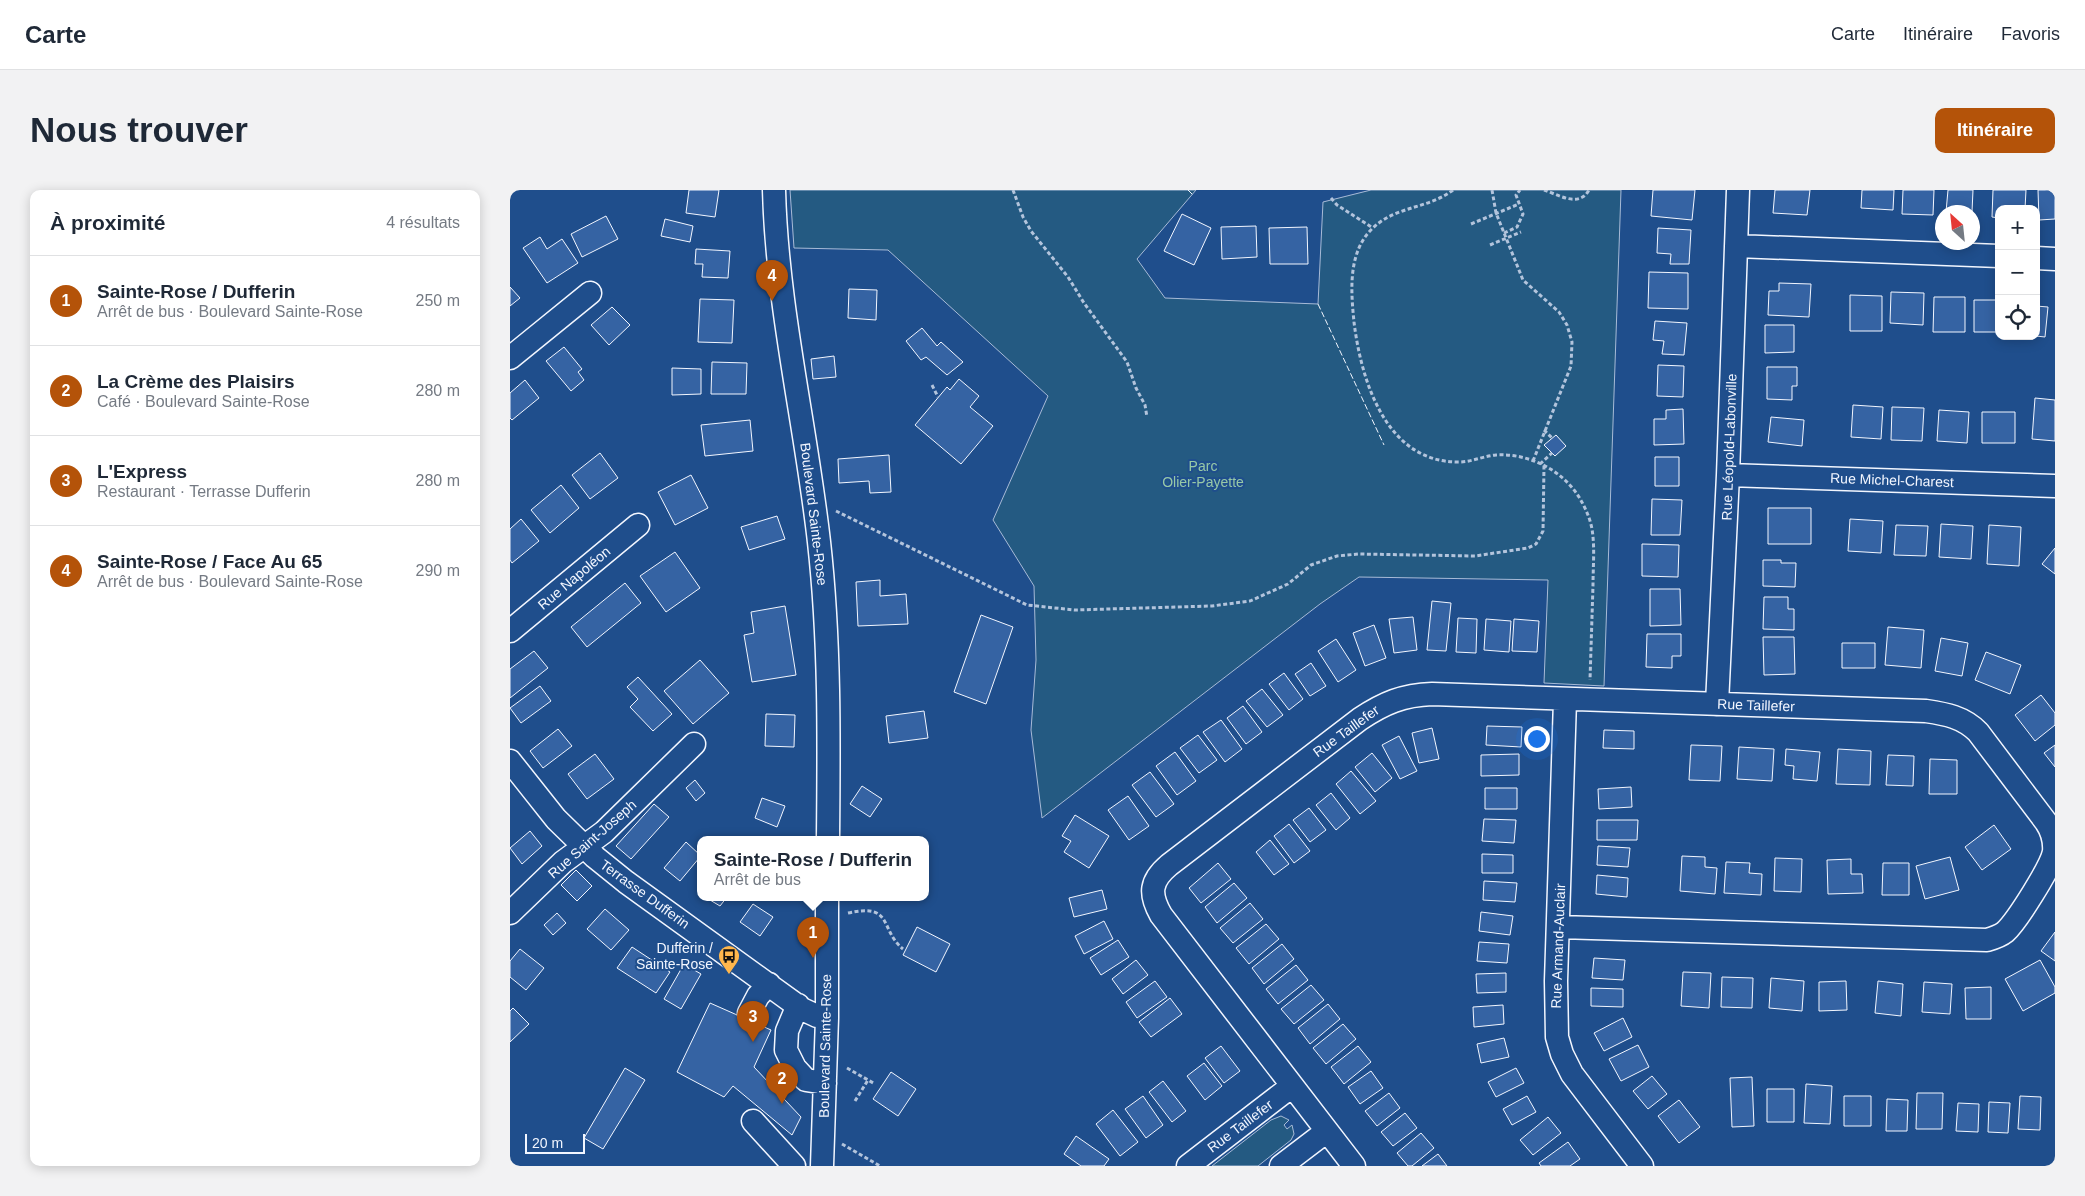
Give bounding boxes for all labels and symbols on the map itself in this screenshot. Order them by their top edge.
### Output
north arrow [1935,205,1980,250]
pin: 4 [756,260,788,301]
street label: Rue Léopold-Labonville [1718,373,1740,521]
street label: Boulevard Sainte-Rose [797,442,831,587]
park label: Parc Olier-Payette [1162,458,1244,490]
street label: Rue Michel-Charest [1830,470,1954,490]
street label: Rue Napoléon [535,543,613,613]
street label: Rue Taillefer [1717,696,1795,714]
street label: Rue Taillefer [1310,702,1382,760]
your location [1524,726,1550,752]
street label: Rue Saint-Joseph [545,796,639,882]
street label: Terrasse Dufferin [597,856,693,932]
street label: Rue Armand-Auclair [1548,883,1568,1009]
pin: 1 [797,917,829,958]
place label: Dufferin / Sainte-Rose [636,940,713,972]
bus stop icon: Dufferin / Sainte-Rose [717,944,741,975]
street label: Boulevard Sainte-Rose [816,974,834,1118]
pin: 3 [737,1001,769,1042]
pin: 2 [766,1063,798,1104]
street label: Rue Taillefer [1204,1096,1276,1156]
scale bar [525,1131,585,1154]

